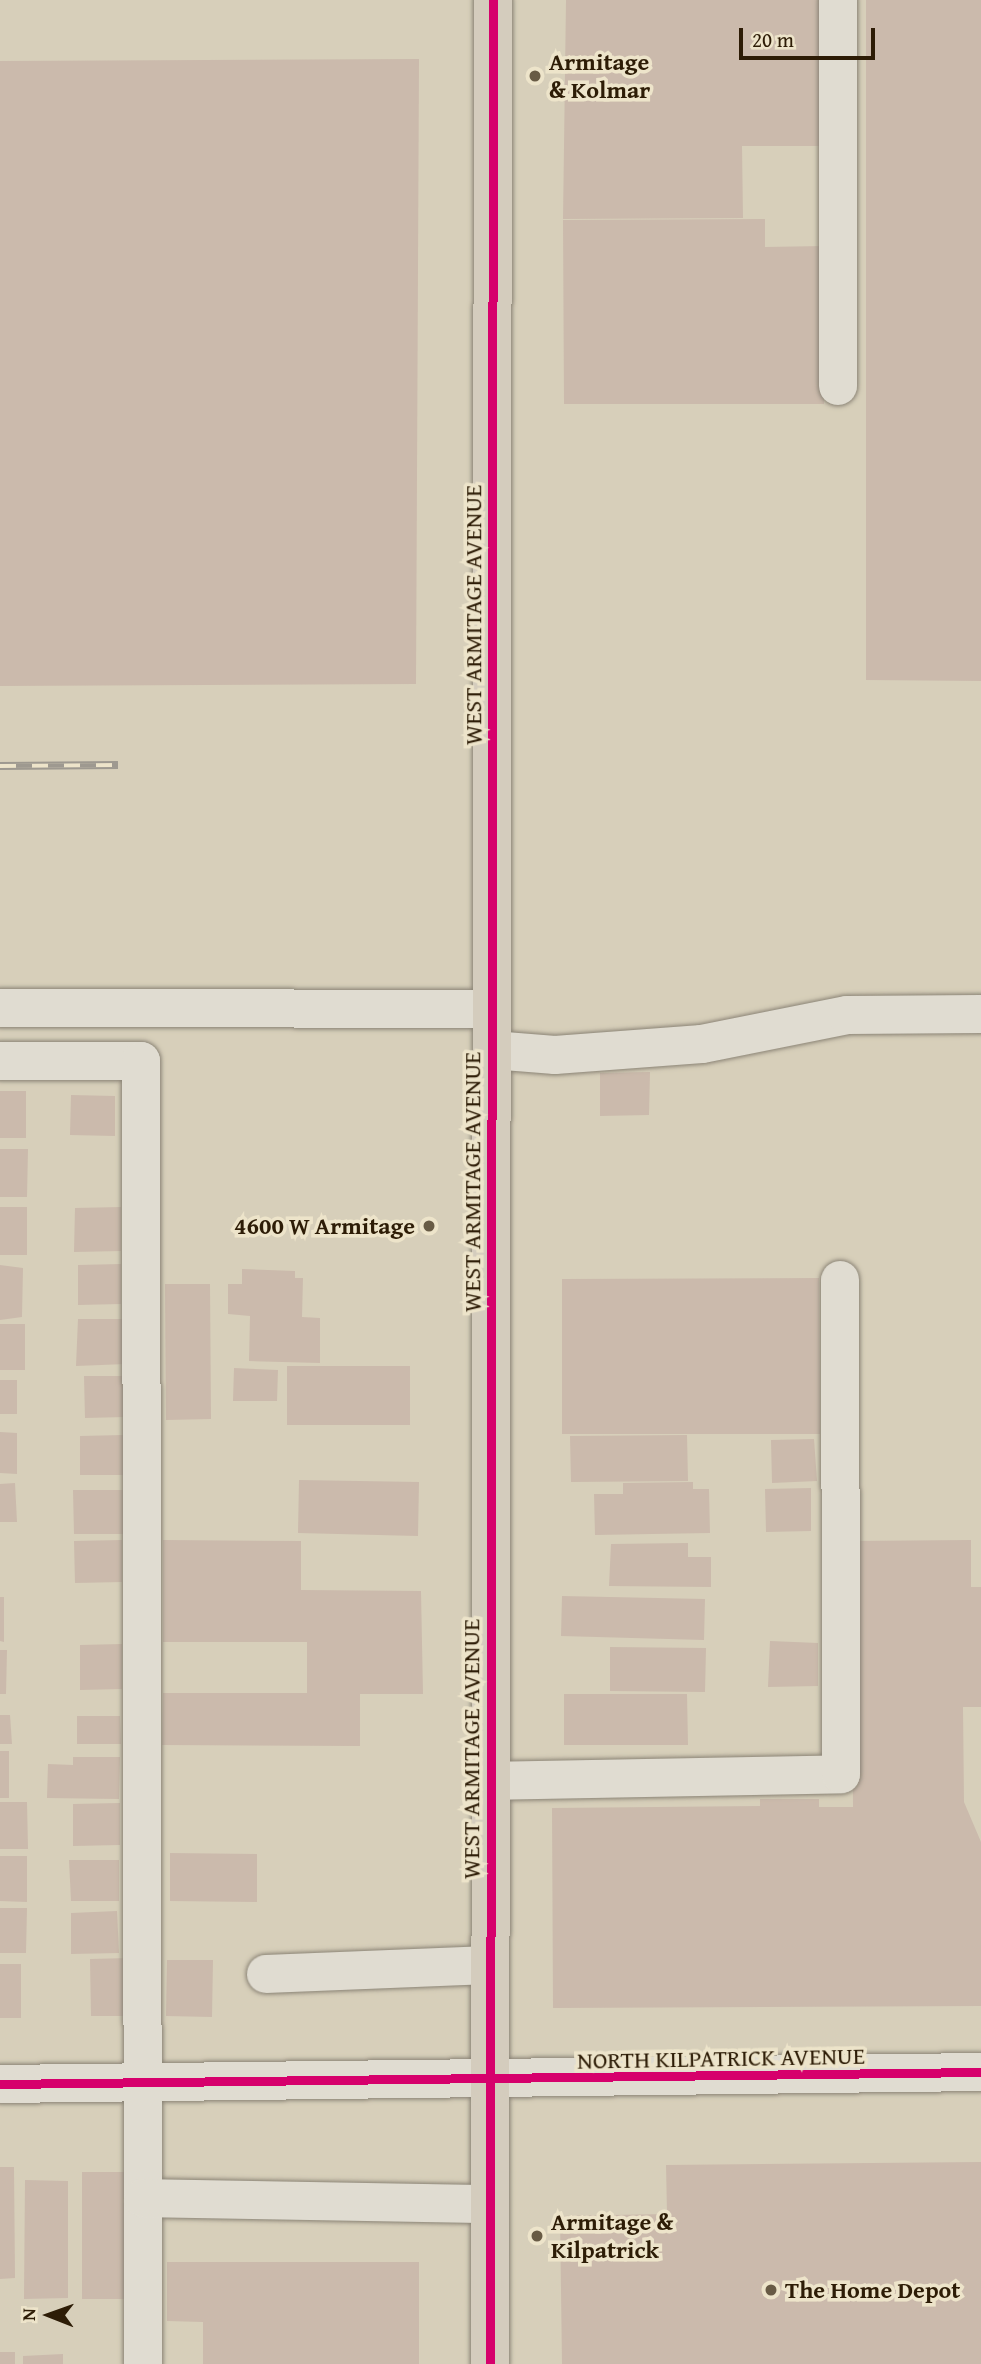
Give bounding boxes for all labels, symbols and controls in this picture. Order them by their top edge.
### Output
scale bar [743,14,880,58]
text: 20 m [752,24,794,55]
place label: Armitage & Kolmar [549,48,650,104]
marker: Armitage & Kolmar [527,68,543,84]
street label: WEST ARMITAGE AVENUE [459,485,487,745]
street label: WEST ARMITAGE AVENUE [458,1052,486,1312]
place label: 4600 W Armitage [234,1212,415,1240]
marker: 4600 W Armitage [421,1218,437,1234]
street label: WEST ARMITAGE AVENUE [457,1619,485,1879]
street label: NORTH KILPATRICK AVENUE [577,2041,865,2075]
place label: Armitage & Kilpatrick [551,2208,673,2264]
marker: Armitage & Kilpatrick [529,2228,545,2244]
place label: The Home Depot [785,2276,960,2304]
north arrow [14,2280,84,2350]
marker: The Home Depot [763,2282,779,2298]
text: N [14,2308,42,2321]

